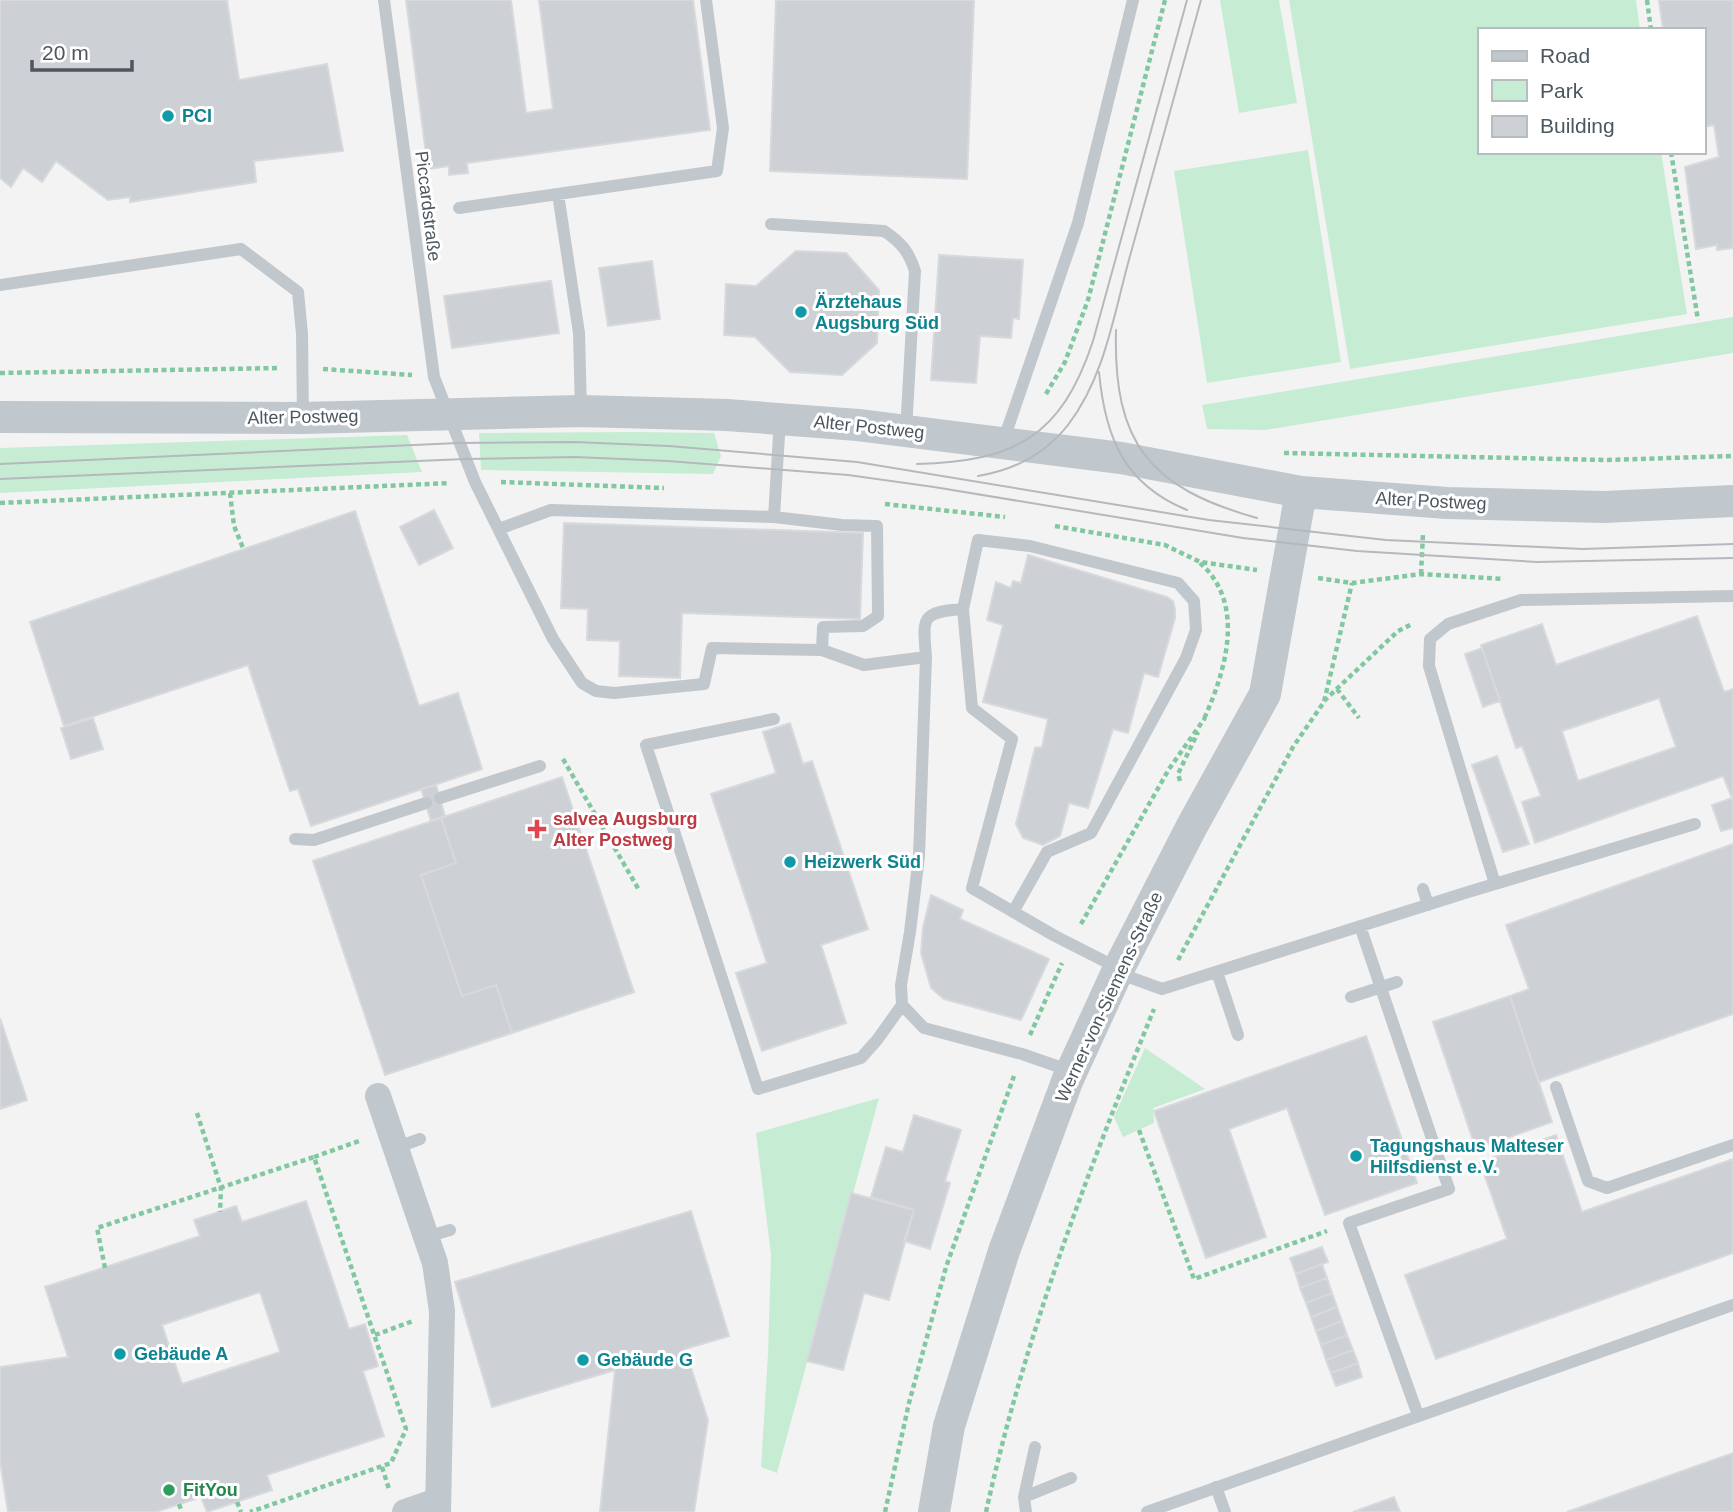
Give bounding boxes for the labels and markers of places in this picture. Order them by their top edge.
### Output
place label: PCI [182,106,212,126]
marker: PCI [160,108,176,124]
place label: Ärztehaus Augsburg Süd [815,292,939,333]
marker: Ärztehaus Augsburg Süd [793,304,809,320]
place label: salvea Augsburg Alter Postweg [553,809,697,850]
marker: salvea Augsburg Alter Postweg [527,819,547,839]
place label: Heizwerk Süd [804,852,921,872]
marker: Heizwerk Süd [782,854,798,870]
place label: Tagungshaus Malteser Hilfsdienst e.V. [1370,1136,1564,1177]
marker: Tagungshaus Malteser Hilfsdienst e.V. [1348,1148,1364,1164]
place label: Gebäude A [134,1344,228,1364]
marker: Gebäude A [112,1346,128,1362]
place label: Gebäude G [597,1350,693,1370]
marker: Gebäude G [575,1352,591,1368]
place label: FitYou [183,1480,238,1500]
marker: FitYou [161,1482,177,1498]

